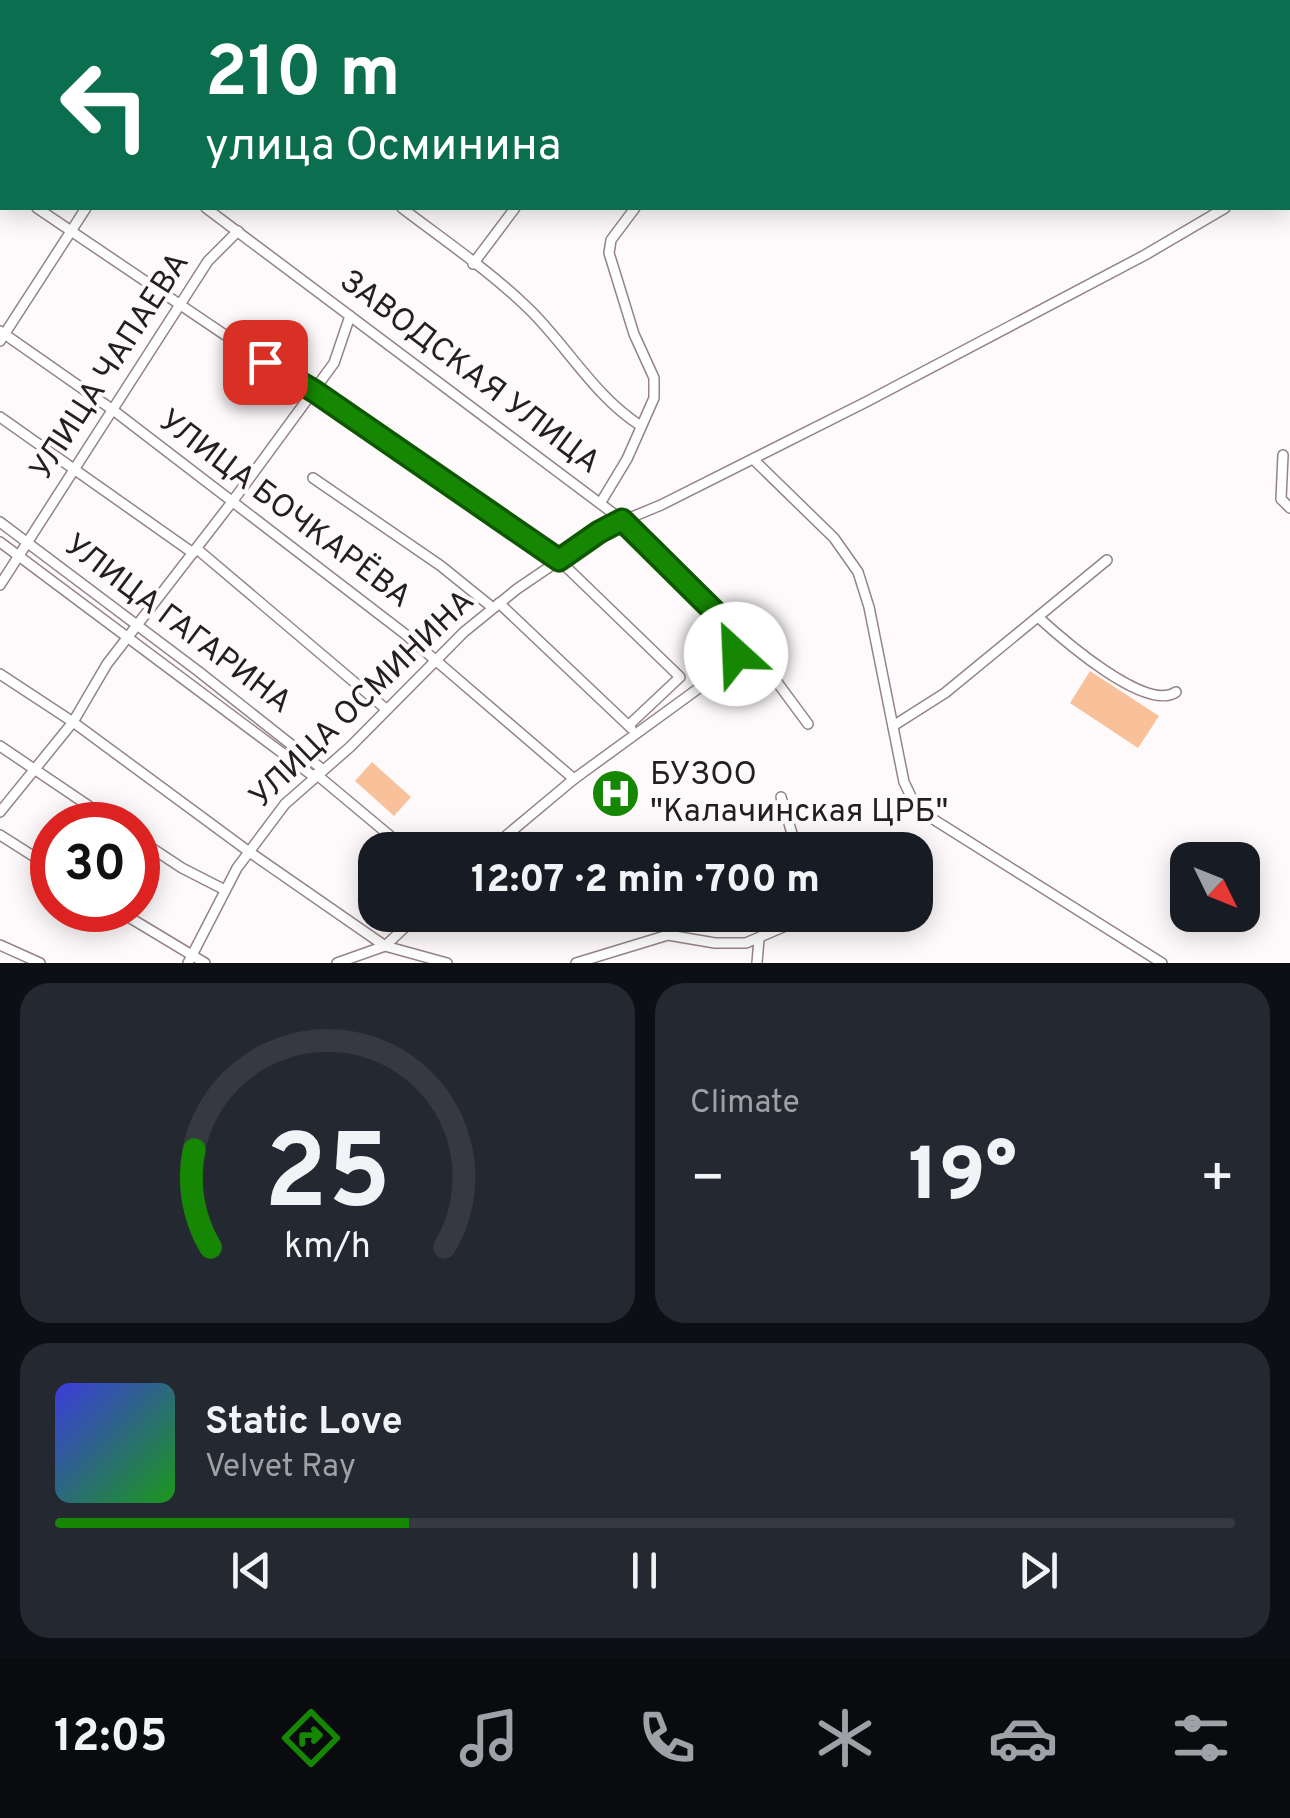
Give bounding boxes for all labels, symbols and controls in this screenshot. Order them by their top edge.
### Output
text: 210 m [205,32,401,121]
icon: left [40,40,170,170]
text: улица Осминина [205,119,561,176]
street label: УЛИЦА ЧАПАЕВА [22,246,200,488]
street label: ЗАВОДСКАЯ УЛИЦА [331,262,607,484]
pin [223,320,308,405]
icon: arrive [238,335,293,390]
street label: УЛИЦА БОЧКАРЁВА [150,400,419,618]
street label: УЛИЦА ГАГАРИНА [55,526,299,724]
street label: УЛИЦА ОСМИНИНА [242,582,484,818]
position arrow [684,602,788,706]
place label: БУЗОО "Калачинская ЦРБ" [650,756,948,833]
hospital icon: БУЗОО "Калачинская ЦРБ" [589,768,641,820]
speed limit sign: 30 [30,802,160,932]
north arrow [1170,842,1260,932]
map controls [1170,842,1260,932]
text: 12:07 · 2 min · 700 m [471,857,820,906]
text: Climate [690,1084,800,1124]
text: 25 [264,1113,391,1245]
text: 19° [908,1132,1017,1227]
text: − [690,1146,725,1216]
text: + [1200,1146,1235,1216]
text: km/h [284,1225,371,1271]
text: Static Love [205,1399,403,1448]
text: Velvet Ray [205,1448,356,1488]
icon: previous [224,1543,279,1598]
icon: pause [617,1543,672,1598]
icon: next [1011,1543,1066,1598]
icon: directions [276,1703,346,1773]
icon: music [454,1703,524,1773]
icon: phone [632,1703,702,1773]
icon: climate [810,1703,880,1773]
icon: car [988,1703,1058,1773]
icon: filters [1166,1703,1236,1773]
text: 12:05 [54,1710,168,1767]

